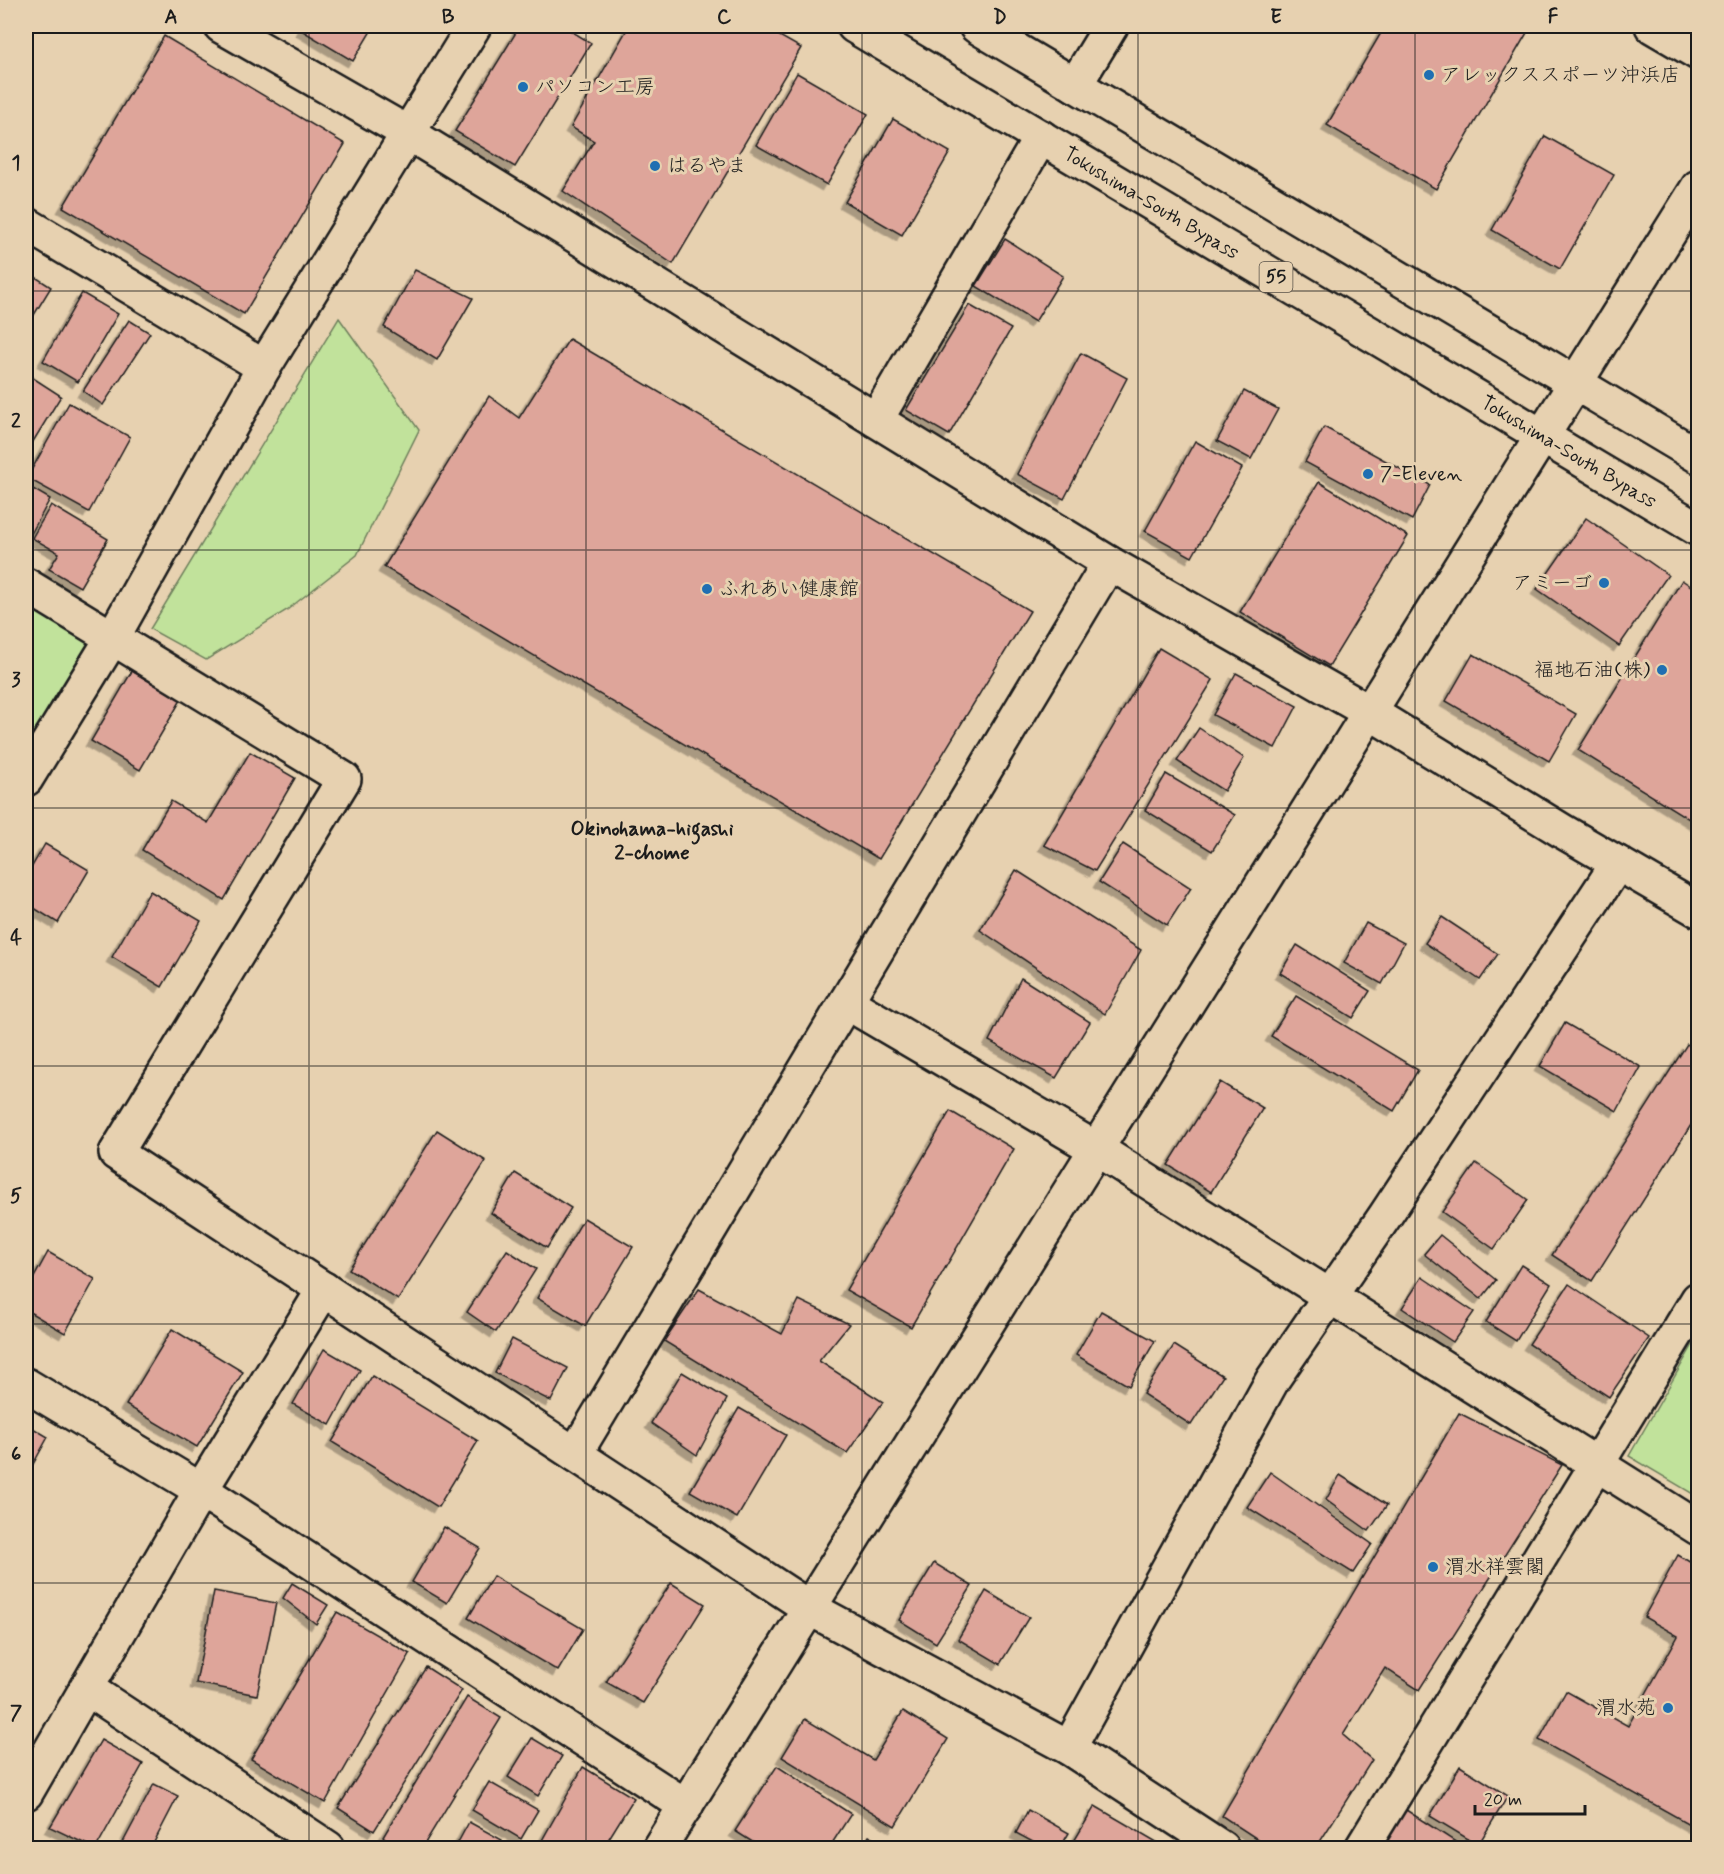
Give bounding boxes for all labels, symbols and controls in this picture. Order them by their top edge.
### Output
text: A [164,4,178,31]
text: B [442,4,455,31]
text: C [717,4,732,31]
text: D [993,4,1007,31]
text: E [1270,4,1282,31]
text: F [1548,4,1559,31]
place label: アレックススポーツ沖浜店 [1441,62,1680,89]
marker: アレックススポーツ沖浜店 [1422,68,1436,82]
place label: パソコン工房 [535,74,655,101]
marker: パソコン工房 [516,80,530,94]
street label: Tokushima-South Bypass [1058,140,1244,266]
text: 1 [12,150,20,177]
place label: はるやま [667,153,747,180]
marker: はるやま [648,159,662,173]
road number: 55 [1260,262,1292,292]
street label: Tokushima-South Bypass [1476,389,1662,515]
text: 2 [11,408,21,435]
place label: 7-Eleven [1380,461,1463,488]
marker: 7-Eleven [1361,467,1375,481]
place label: アミーゴ [1512,570,1592,597]
place label: ふれあい健康館 [719,576,859,603]
marker: アミーゴ [1597,576,1611,590]
marker: ふれあい健康館 [700,582,714,596]
place label: 福地石油(株) [1534,657,1650,684]
marker: 福地石油(株) [1655,663,1669,677]
text: 3 [11,667,21,694]
district label: Okinohama-higashi 2-chome [571,815,734,867]
text: 4 [10,925,22,952]
text: 5 [10,1183,22,1210]
text: 6 [11,1441,21,1468]
place label: 渭水祥雲閣 [1445,1554,1545,1581]
marker: 渭水祥雲閣 [1426,1560,1440,1574]
place label: 渭水苑 [1596,1695,1656,1722]
text: 7 [10,1700,22,1727]
marker: 渭水苑 [1661,1701,1675,1715]
scale bar [1475,1778,1584,1816]
text: 20 m [1484,1788,1522,1812]

